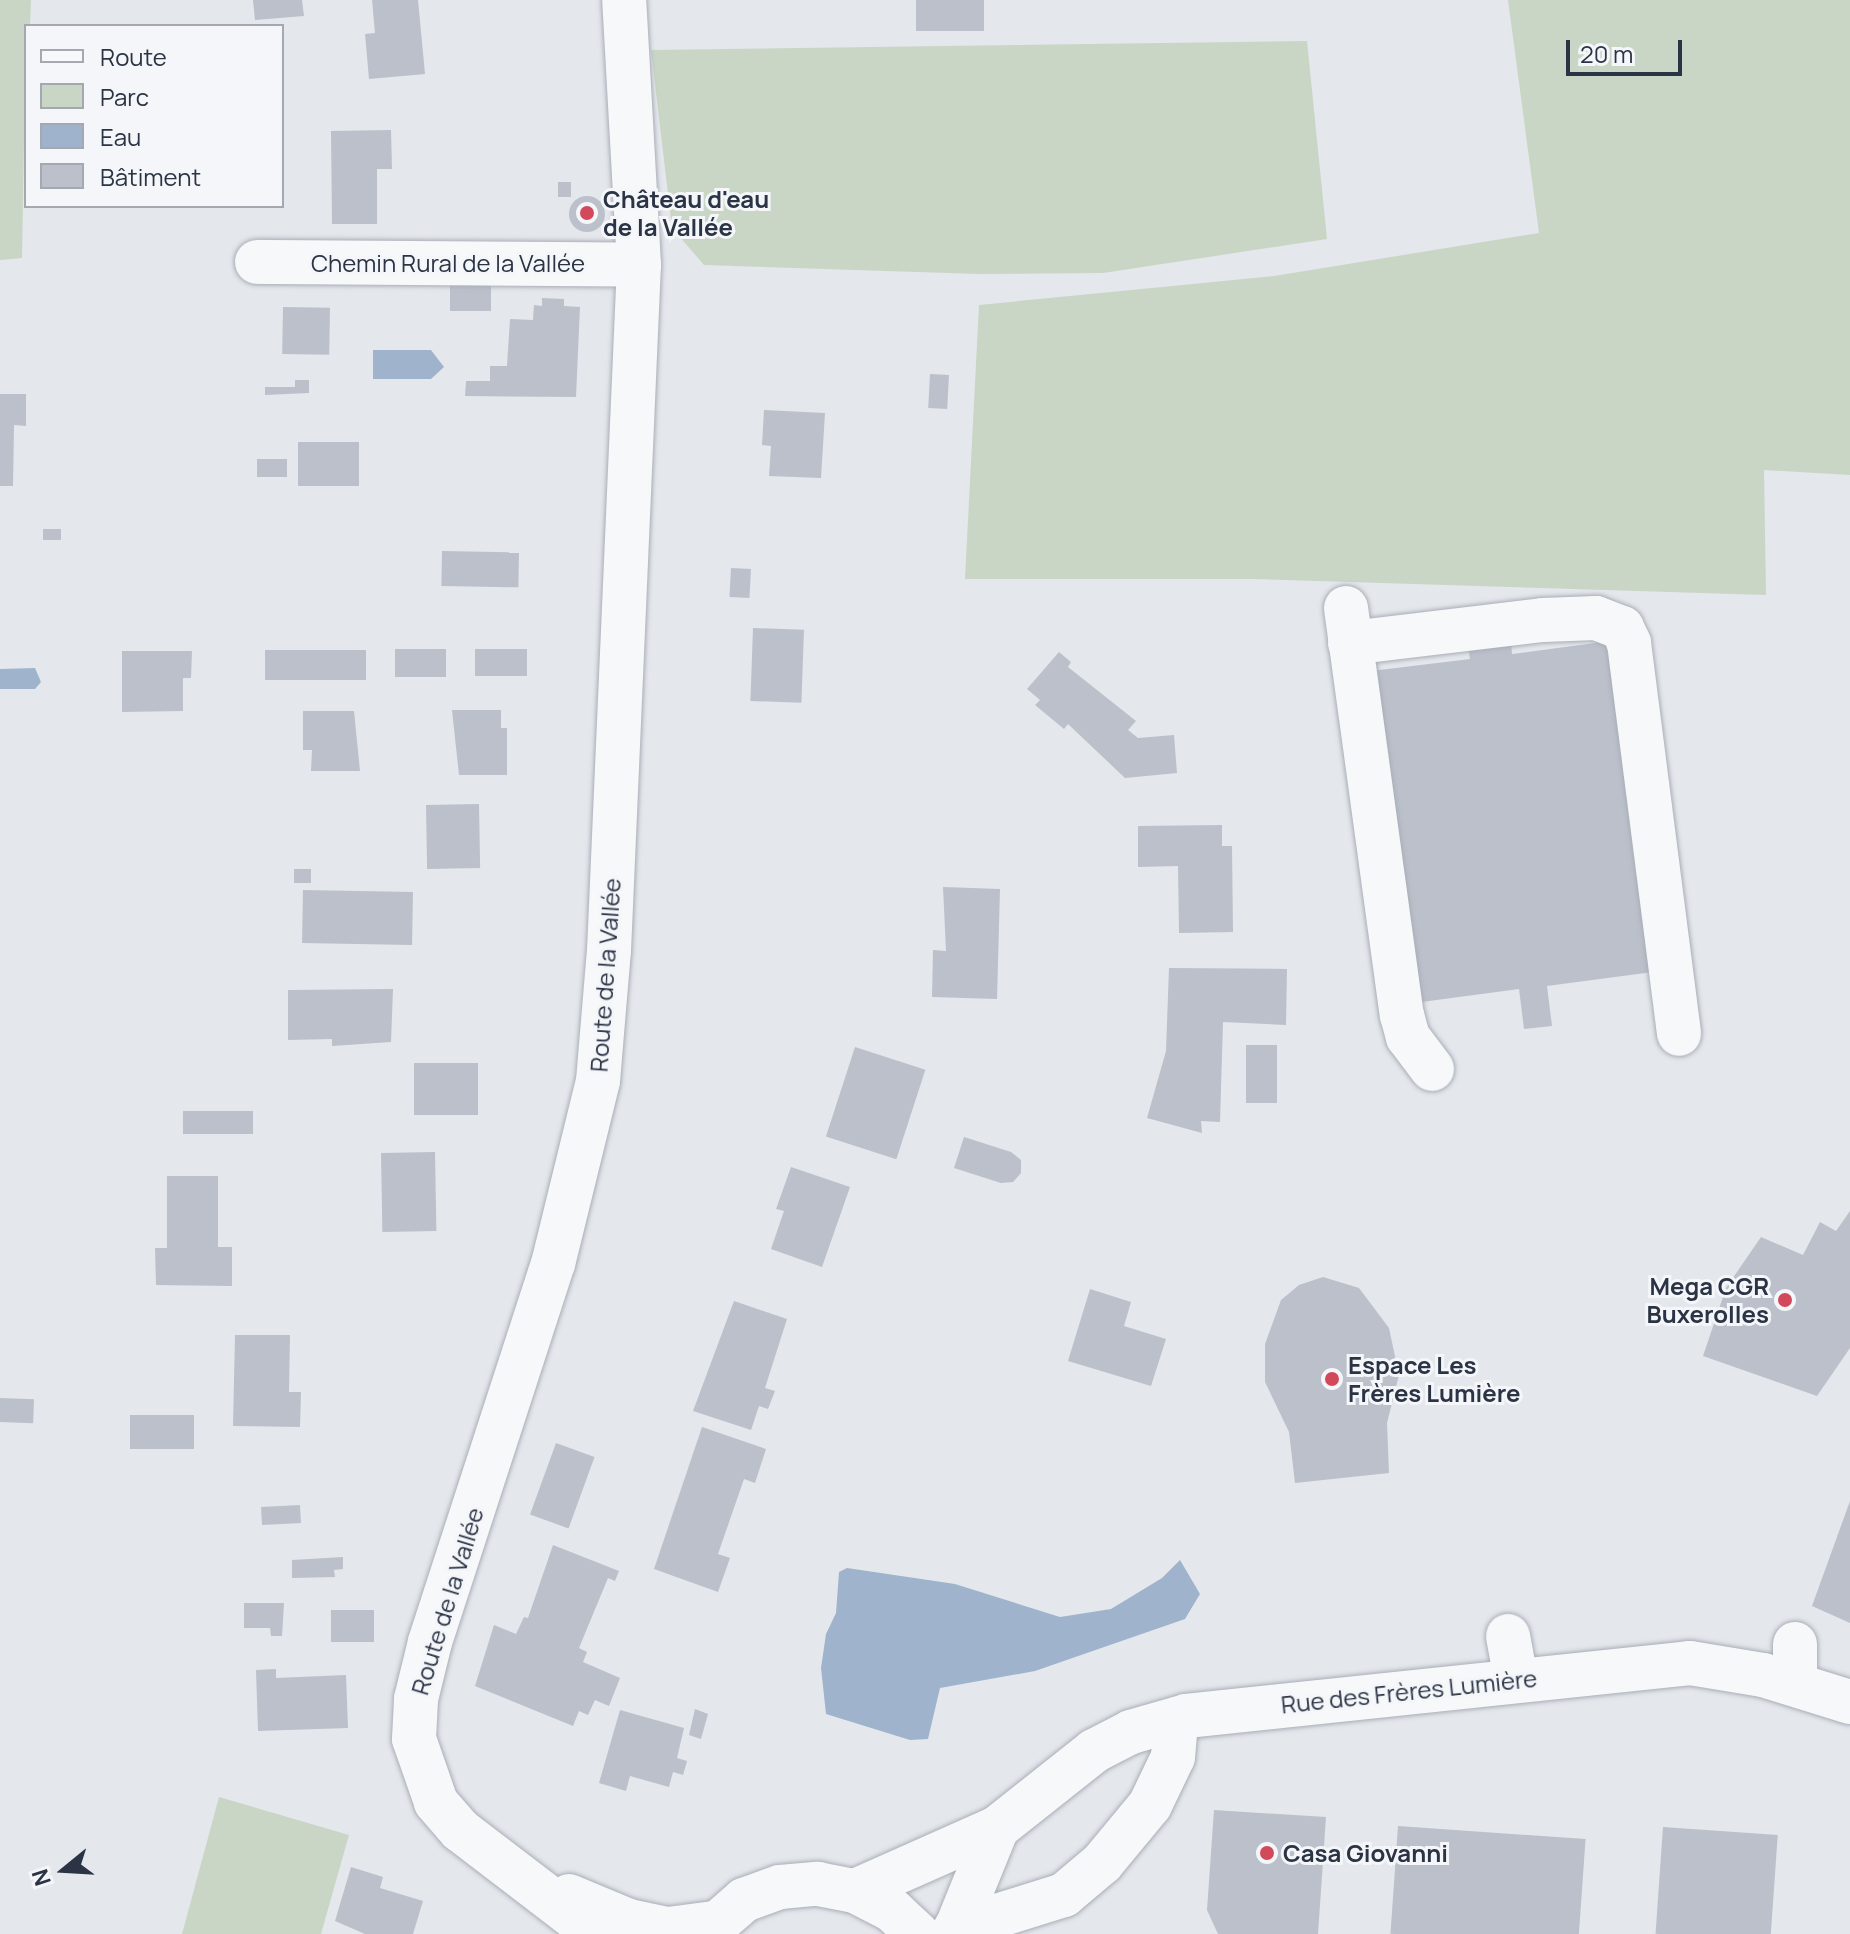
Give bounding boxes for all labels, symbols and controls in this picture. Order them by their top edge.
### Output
legend [24,24,284,208]
scale bar [1570,24,1686,74]
text: 20 m [1580,37,1633,70]
text: Route [100,40,167,73]
text: Parc [100,80,149,113]
text: Eau [100,120,141,153]
text: Bâtiment [100,160,201,193]
place label: Château d'eau de la Vallée [603,185,769,241]
marker: Château d'eau de la Vallée [578,204,596,222]
street label: Chemin Rural de la Vallée [311,249,585,277]
street label: Route de la Vallée [584,877,626,1073]
place label: Mega CGR Buxerolles [1647,1272,1769,1328]
marker: Mega CGR Buxerolles [1776,1291,1794,1309]
place label: Espace Les Frères Lumière [1348,1351,1521,1407]
marker: Espace Les Frères Lumière [1323,1370,1341,1388]
street label: Route de la Vallée [405,1504,489,1698]
street label: Rue des Frères Lumière [1279,1663,1539,1719]
north arrow [24,1830,104,1910]
place label: Casa Giovanni [1283,1839,1448,1867]
marker: Casa Giovanni [1258,1844,1276,1862]
text: N [24,1865,58,1890]

